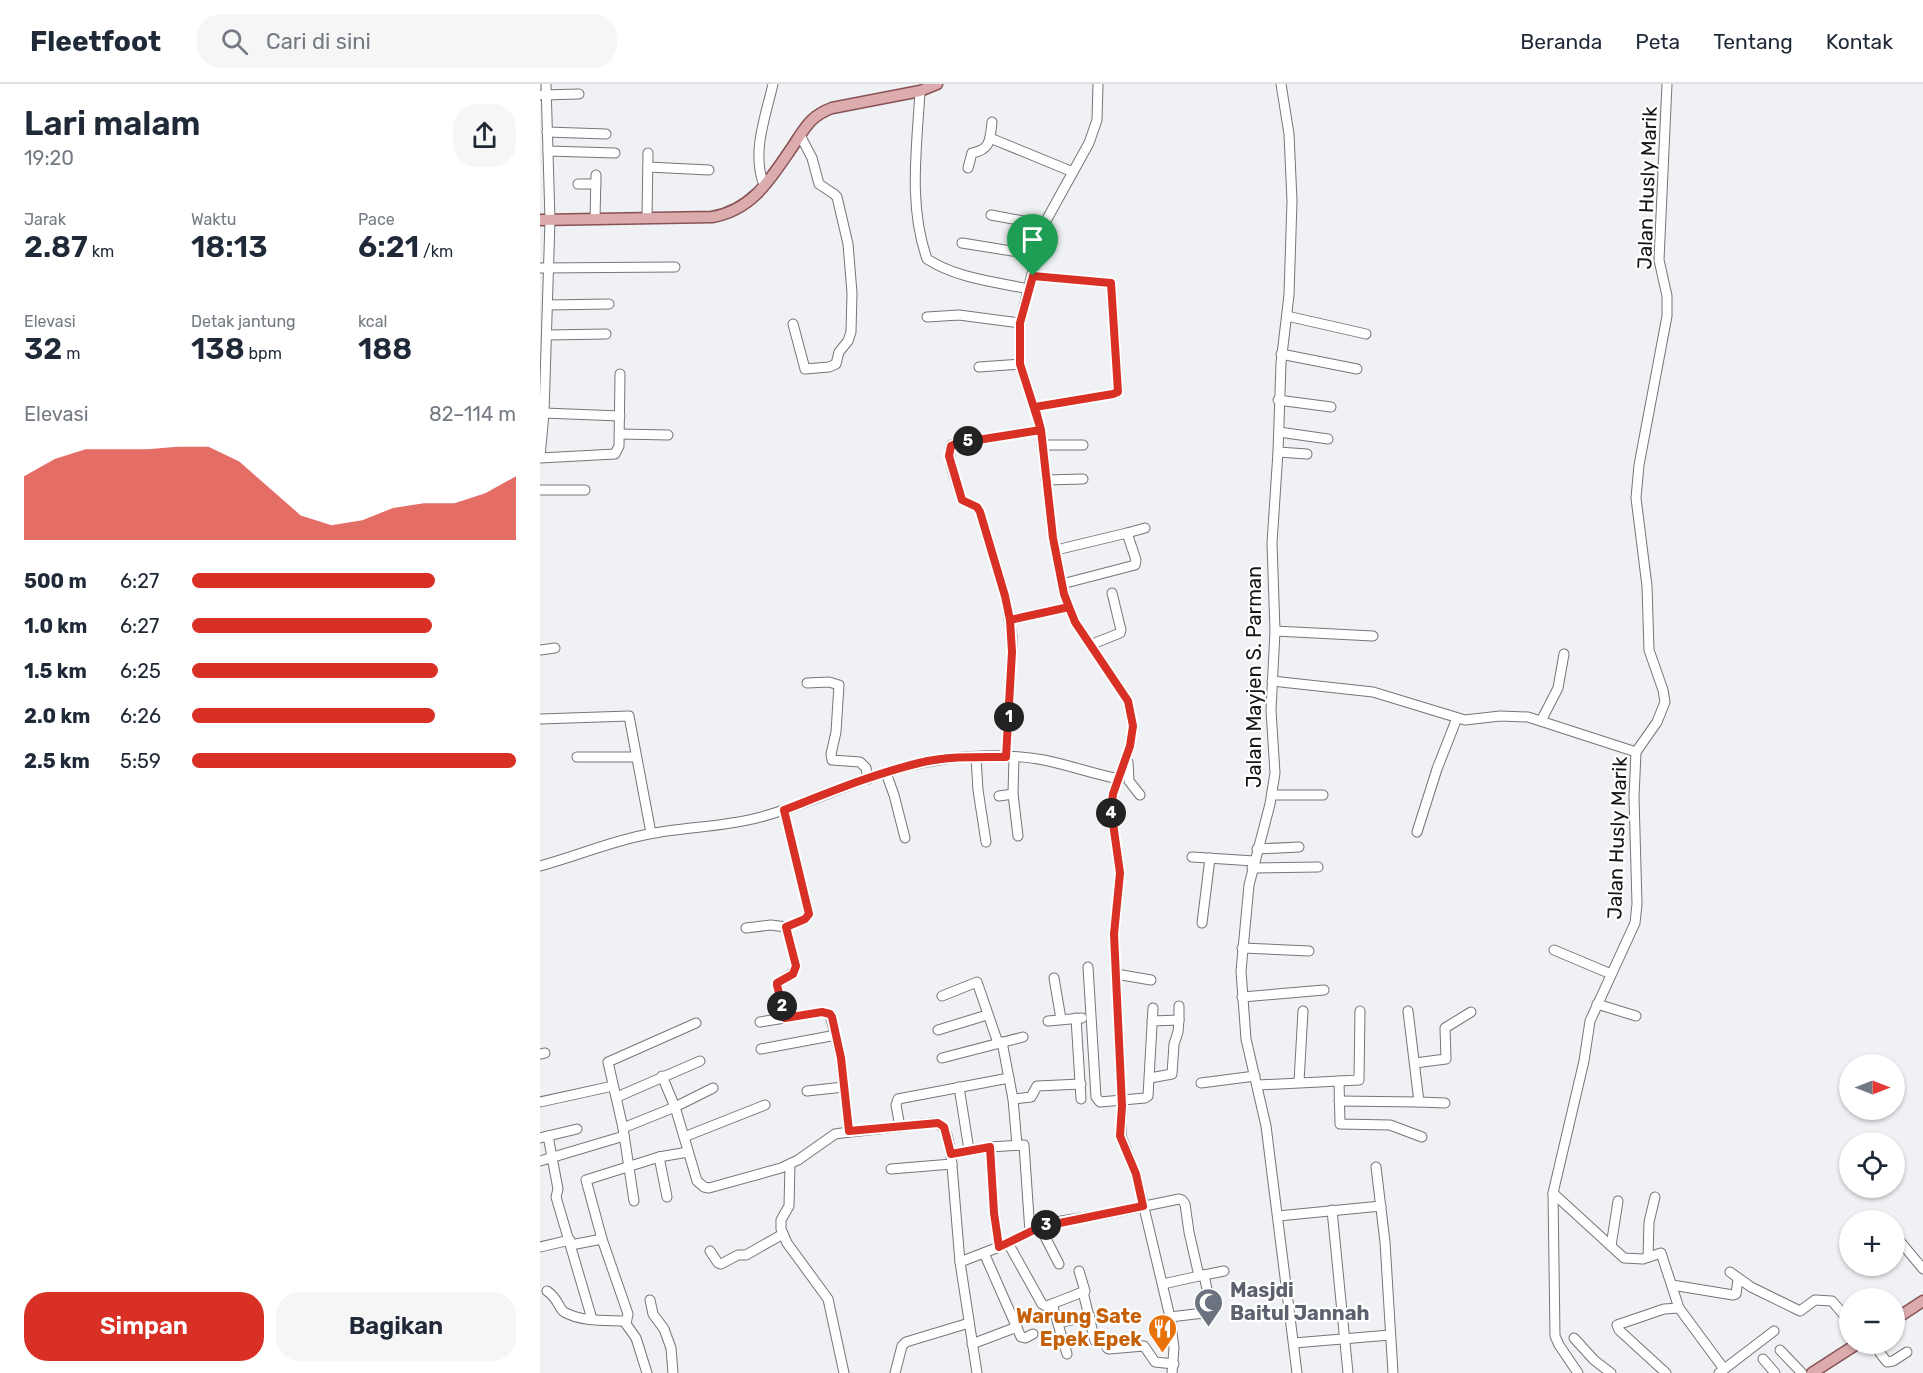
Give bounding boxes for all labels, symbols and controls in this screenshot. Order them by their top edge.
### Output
search box [197,14,617,68]
text: Fleetfoot [30,25,161,58]
icon: search [218,25,251,58]
text: Cari di sini [266,28,371,55]
text: Beranda [1520,29,1602,54]
text: Peta [1635,29,1680,54]
text: Tentang [1713,29,1793,54]
text: Kontak [1826,29,1893,54]
text: Lari malam [24,104,201,143]
button: share [453,104,516,167]
street label: Jalan Husly Marik [1632,105,1662,270]
text: 19:20 [24,146,74,170]
text: Jarak [24,210,66,229]
text: Waktu [191,210,236,229]
text: Pace [358,210,395,229]
pin [1007,214,1058,276]
icon: arrive [1016,223,1049,256]
text: 2.87 [24,229,88,265]
text: 18:13 [191,229,268,265]
text: 6:21 [358,229,419,265]
text: km [88,242,114,261]
text: /km [419,242,453,261]
text: Elevasi [24,312,76,331]
text: Detak jantung [191,312,296,331]
text: kcal [358,312,387,331]
text: 32 [24,331,62,367]
text: 138 [191,331,245,367]
text: 188 [358,331,412,367]
text: m [62,344,81,363]
text: bpm [245,344,282,363]
text: Elevasi [24,402,89,426]
text: 82–114 m [429,402,516,426]
pin: 5 [953,426,983,456]
text: 5 [963,431,973,450]
street label: Jalan Mayjen S. Parman [1242,566,1266,788]
text: 500 m [24,569,87,593]
text: 6:27 [120,569,159,593]
text: 1.0 km [24,614,87,638]
text: 6:27 [120,614,159,638]
text: 1.5 km [24,659,87,683]
text: 6:25 [120,659,161,683]
pin: 1 [994,702,1024,732]
text: 2.0 km [24,704,90,728]
text: 6:26 [120,704,161,728]
text: 1 [1005,707,1013,726]
text: 2.5 km [24,749,90,773]
text: 5:59 [120,749,161,773]
street label: Jalan Husly Marik [1602,755,1632,920]
pin: 4 [1096,798,1126,828]
text: 4 [1106,803,1116,822]
pin: 2 [767,991,797,1021]
text: 2 [777,996,787,1015]
north arrow [1839,1054,1905,1120]
map controls [1839,1054,1905,1354]
button: locate [1839,1132,1905,1198]
pin: 3 [1031,1210,1061,1240]
button: + [1839,1210,1905,1276]
text: 3 [1041,1215,1051,1234]
place label: Masjdi Baitul Jannah [1230,1278,1369,1325]
mosque icon: Masjdi Baitul Jannah [1193,1286,1225,1328]
button: − [1839,1288,1905,1354]
button: Simpan [24,1292,264,1361]
button: Bagikan [276,1292,516,1361]
place label: Warung Sate Epek Epek [1016,1304,1142,1351]
restaurant icon: Warung Sate Epek Epek [1147,1312,1179,1354]

